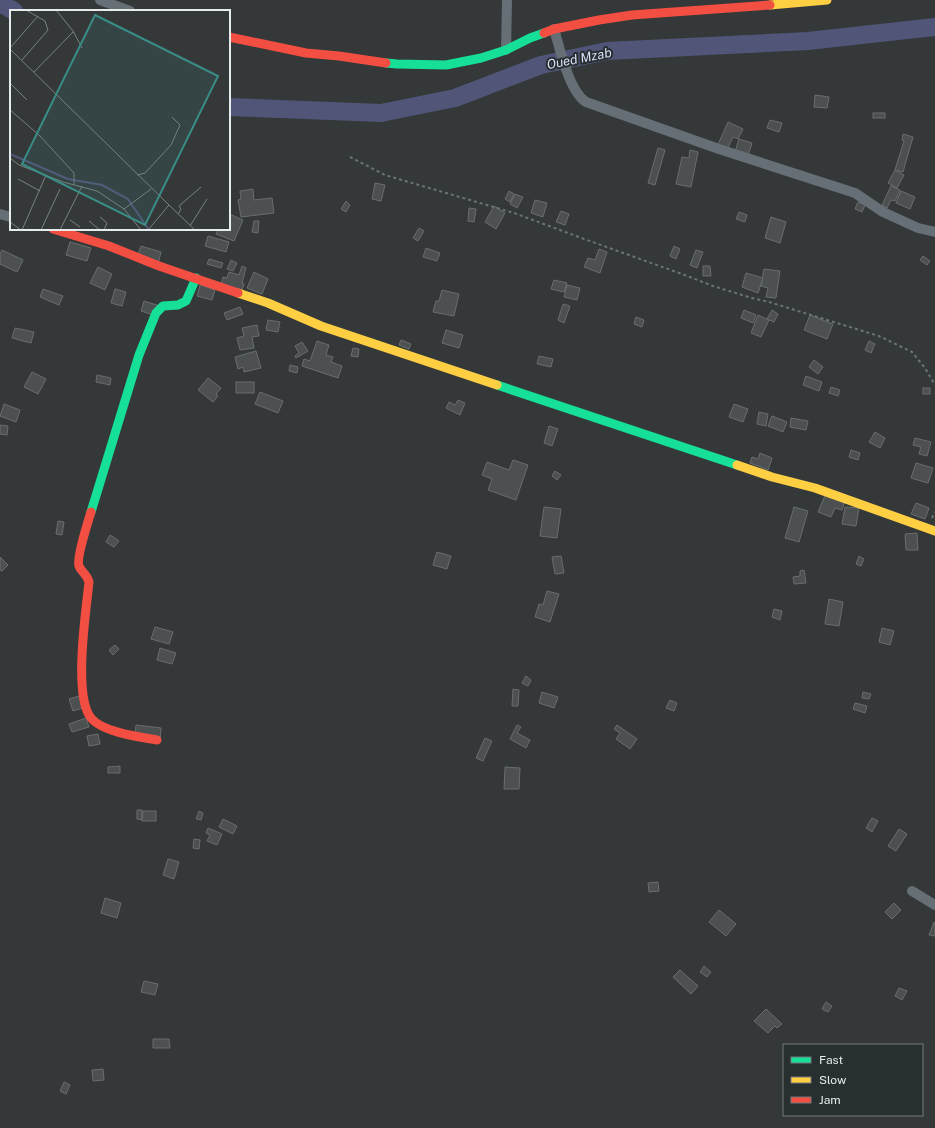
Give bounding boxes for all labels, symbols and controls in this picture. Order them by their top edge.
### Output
inset map [10,10,230,230]
water label: Oued Mzab [545,45,613,72]
legend [783,1044,923,1116]
text: Fast [819,1053,844,1067]
text: Slow [819,1073,847,1087]
text: Jam [819,1093,841,1107]

